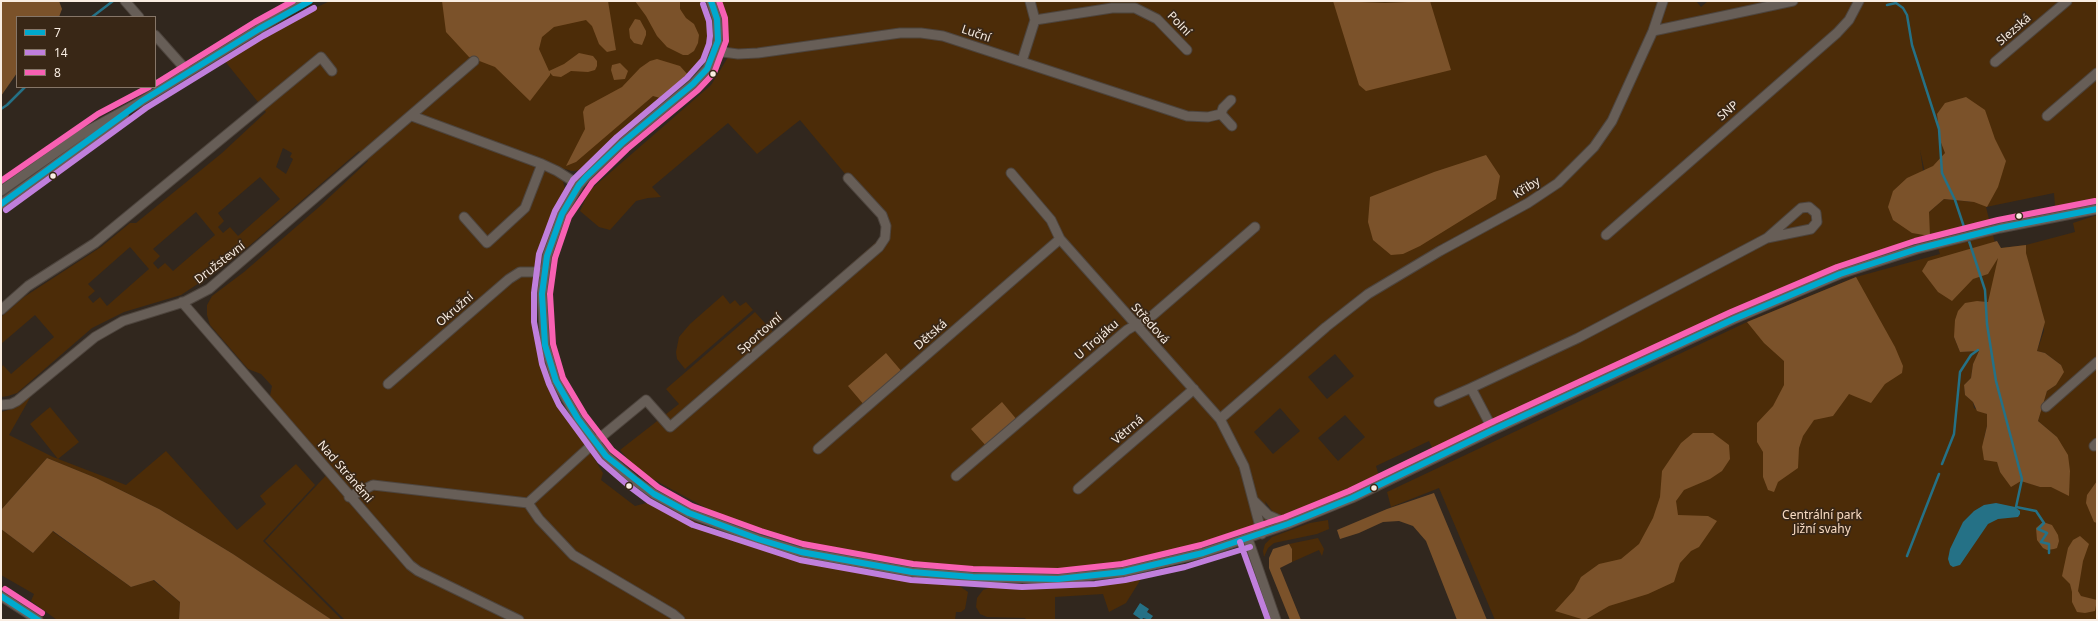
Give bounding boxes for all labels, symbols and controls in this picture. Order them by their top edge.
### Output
street label: Polní [1164,9,1194,39]
street label: Slezská [1994,11,2034,49]
legend [16,16,156,88]
street label: Luční [960,23,992,45]
text: 7 [54,24,61,41]
text: 14 [54,44,68,61]
text: 8 [54,64,61,81]
unlabelled marker [708,69,718,79]
street label: SNP [1715,98,1741,124]
unlabelled marker [48,171,58,181]
street label: Křiby [1511,174,1543,202]
unlabelled marker [2014,211,2024,221]
street label: Družstevní [192,239,248,287]
street label: Okružní [434,290,476,330]
street label: Středová [1128,301,1172,347]
street label: Sportovní [735,311,785,357]
street label: Dětská [912,317,950,353]
street label: U Trojáku [1072,317,1122,363]
street label: Větrná [1109,412,1147,448]
street label: Nad Stráněmi [314,438,376,506]
unlabelled marker [624,481,634,491]
unlabelled marker [1369,483,1379,493]
park label: Centrální park Jižní svahy [1782,509,1862,537]

